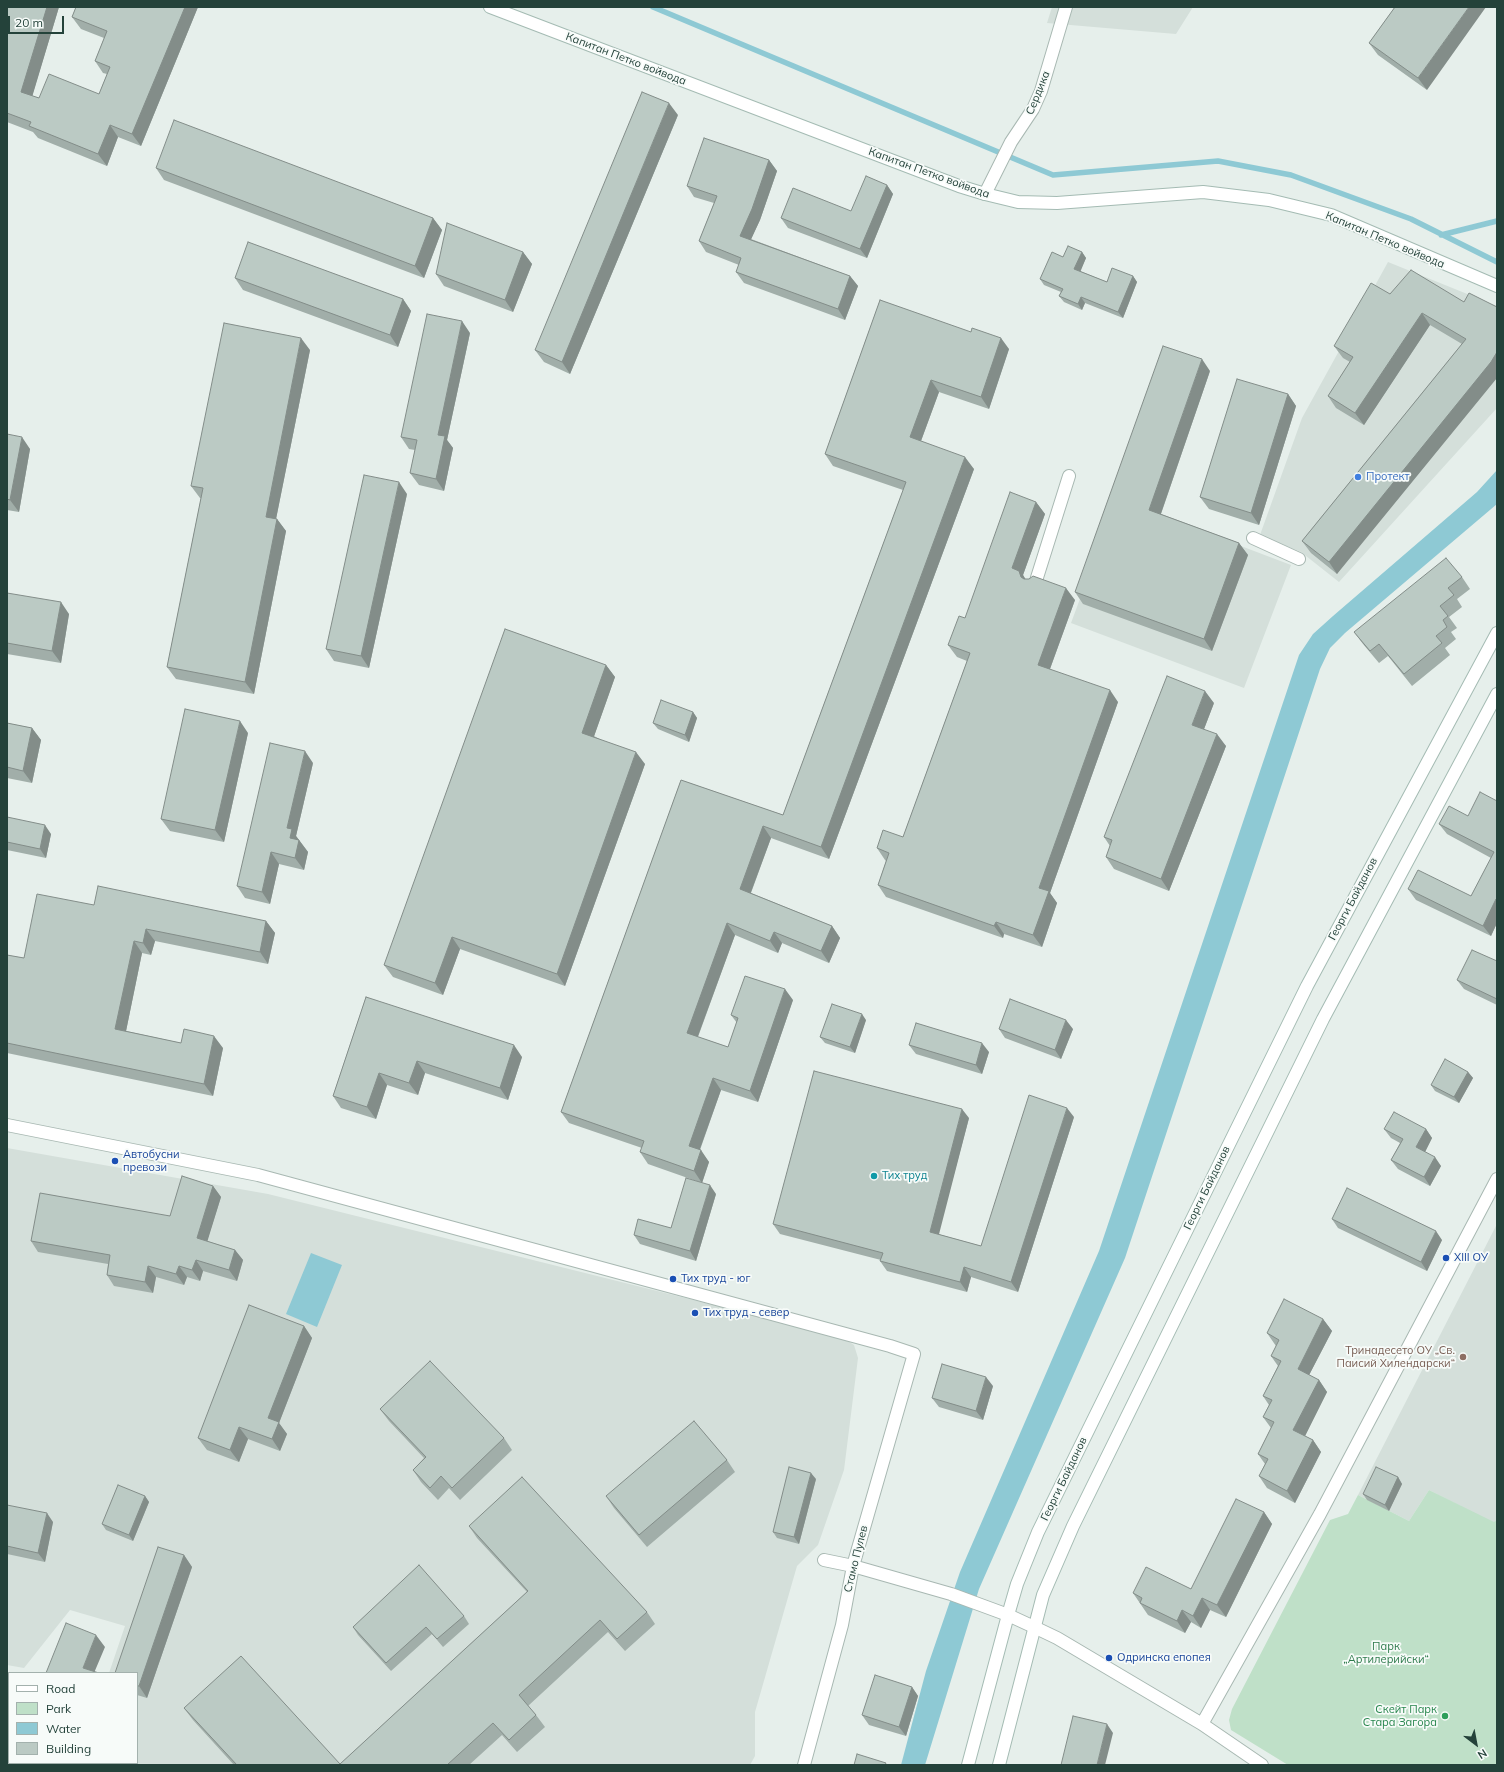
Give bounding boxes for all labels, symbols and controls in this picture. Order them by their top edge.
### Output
scale bar [10,8,66,34]
text: 20 m [15,15,43,30]
street label: Капитан Петко войвода [564,30,688,88]
street label: Сердика [1023,69,1053,117]
street label: Капитан Петко войвода [867,145,991,201]
street label: Капитан Петко войвода [1324,209,1446,271]
place label: Протект [1366,470,1410,484]
marker: Протект [1353,472,1363,482]
street label: Георги Байданов [1326,856,1380,942]
street label: Георги Байданов [1181,1144,1233,1232]
place label: Автобусни превози [123,1148,180,1174]
marker: Автобусни превози [110,1156,120,1166]
place label: Тих труд [882,1169,927,1183]
marker: Тих труд [869,1171,879,1181]
place label: XIII ОУ [1454,1251,1488,1265]
marker: XIII ОУ [1441,1253,1451,1263]
place label: Тих труд - юг [681,1272,750,1286]
marker: Тих труд - юг [668,1274,678,1284]
place label: Тих труд - север [703,1306,789,1320]
marker: Тих труд - север [690,1308,700,1318]
place label: Тринадесето ОУ „Св. Паисий Хилендарски“ [1336,1344,1455,1370]
marker: Тринадесето ОУ „Св. Паисий Хилендарски“ [1458,1352,1468,1362]
street label: Георги Байданов [1038,1435,1090,1523]
street label: Стамо Пулев [841,1524,871,1594]
park label: Парк „Артилерийски“ [1343,1640,1429,1666]
place label: Одринска епопея [1117,1651,1211,1665]
marker: Одринска епопея [1104,1653,1114,1663]
legend [8,1672,138,1764]
text: Road [46,1681,75,1696]
text: Park [46,1701,71,1716]
place label: Скейт Парк Стара Загора [1363,1703,1437,1729]
marker: Скейт Парк Стара Загора [1440,1711,1450,1721]
text: Water [46,1721,81,1736]
north arrow [1456,1724,1496,1764]
text: Building [46,1741,91,1756]
text: N [1475,1746,1490,1762]

